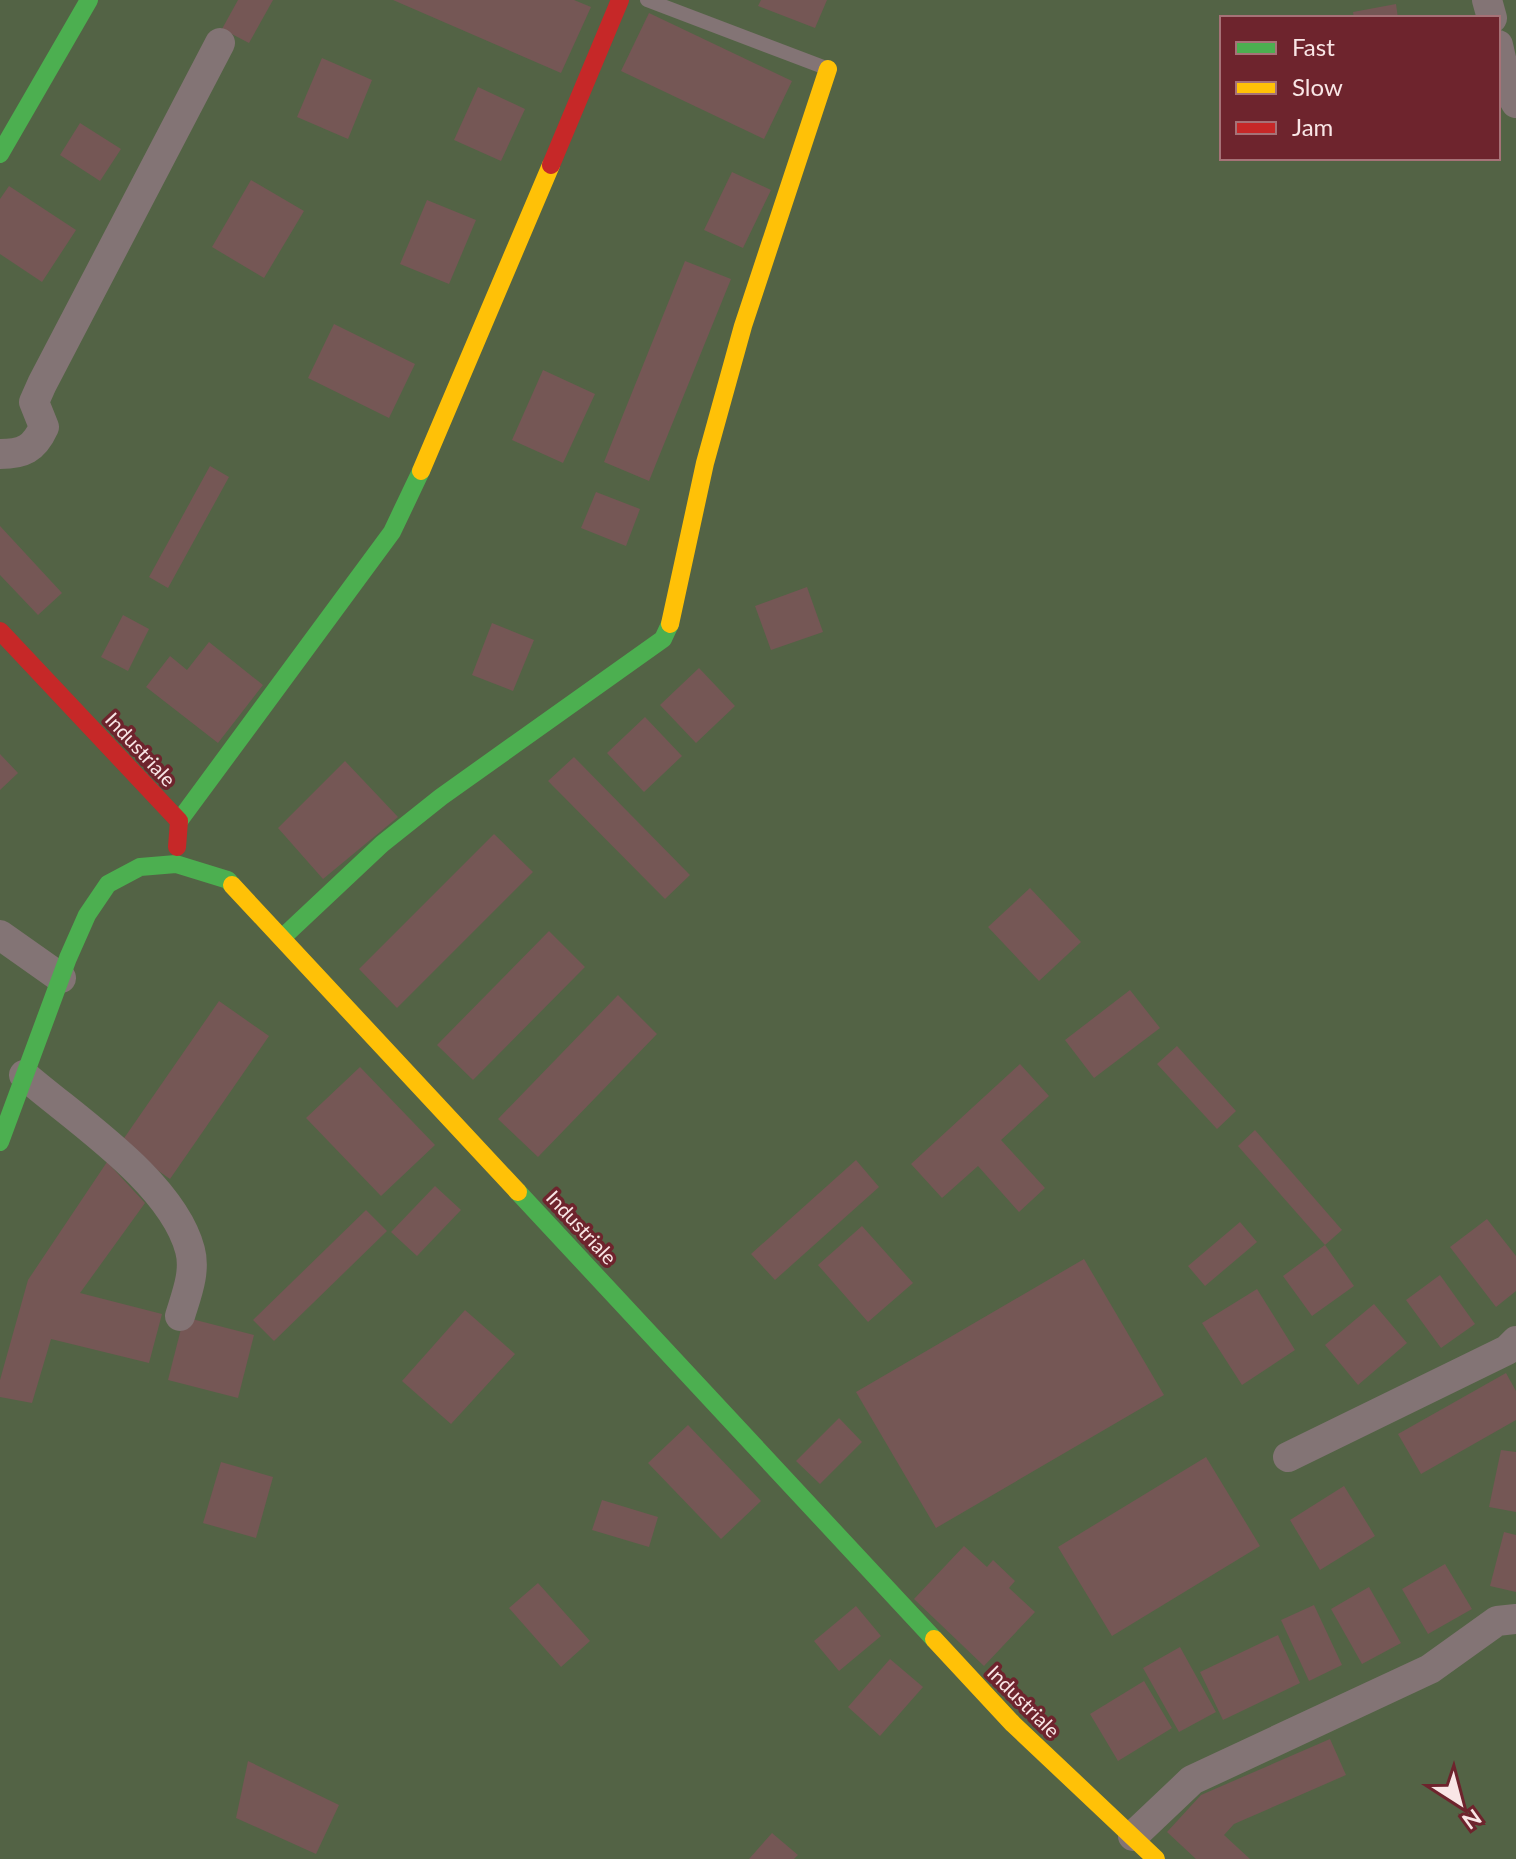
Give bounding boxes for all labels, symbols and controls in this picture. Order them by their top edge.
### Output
legend [1220,16,1500,160]
text: Fast [1292,32,1335,61]
text: Slow [1292,72,1343,101]
text: Jam [1292,112,1333,141]
street label: Industriale [101,707,181,791]
street label: Industriale [542,1185,622,1269]
street label: Industriale [983,1660,1065,1742]
north arrow [1420,1763,1500,1843]
text: N [1457,1804,1487,1835]

